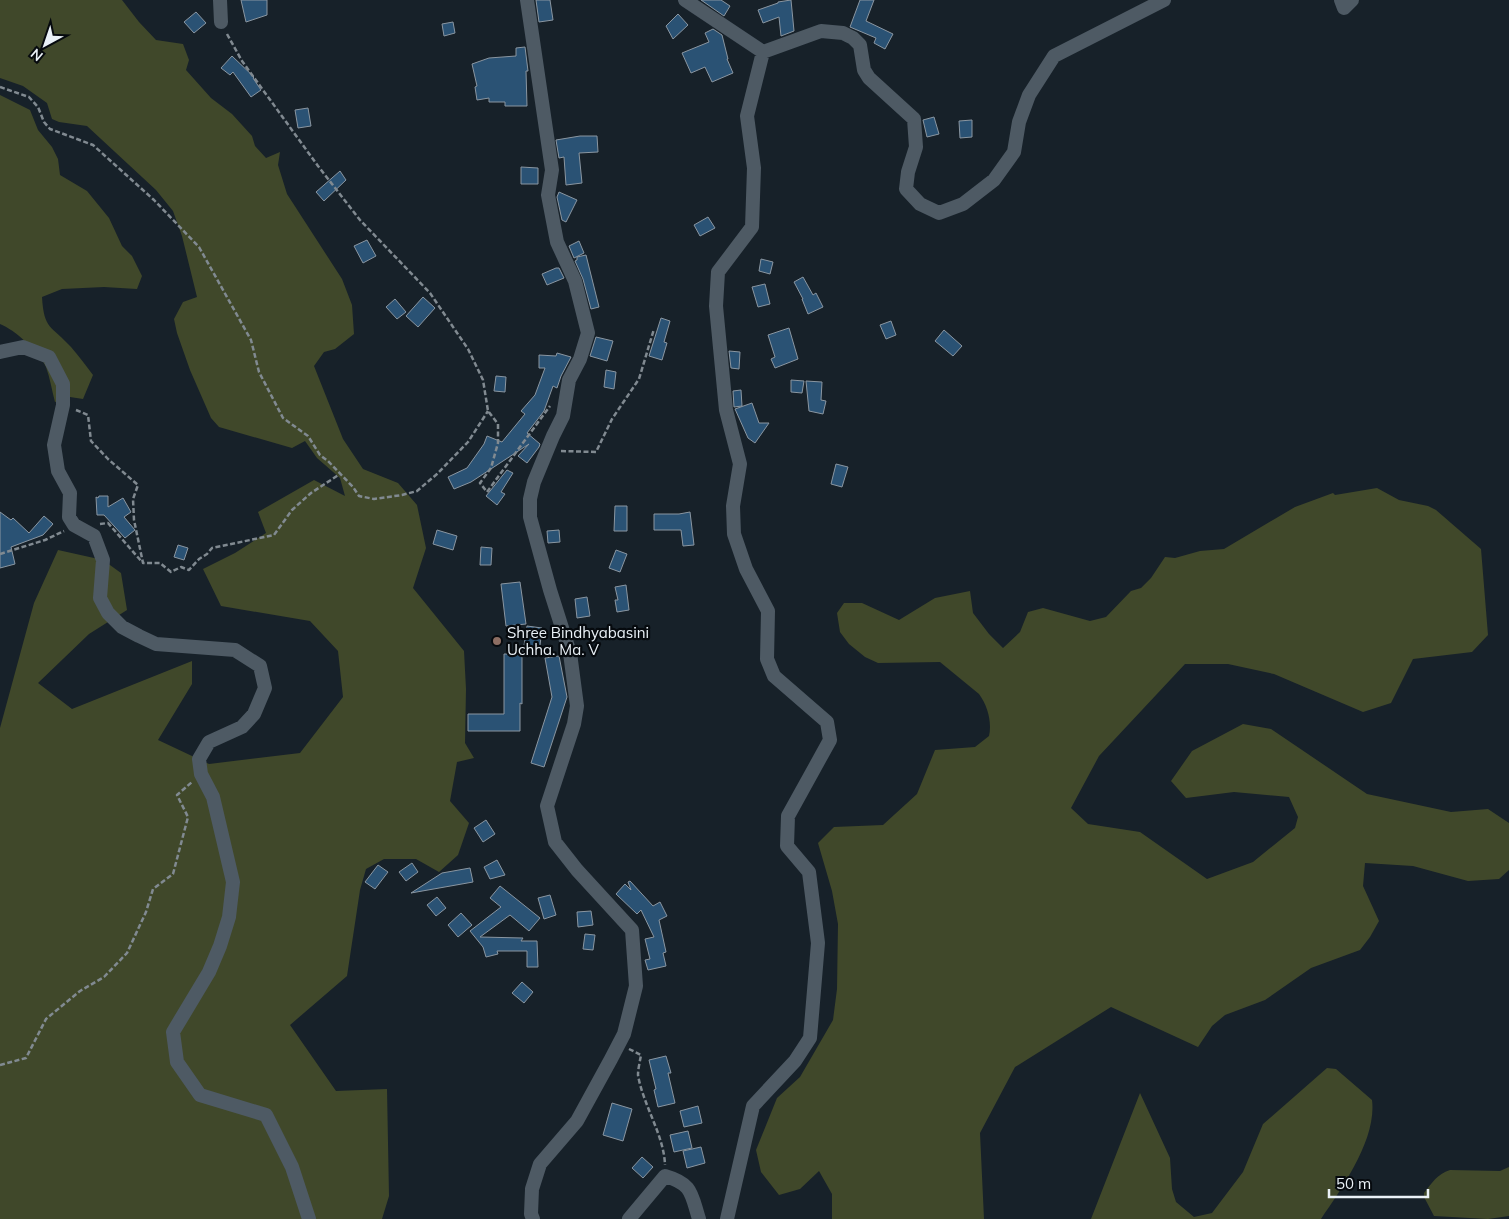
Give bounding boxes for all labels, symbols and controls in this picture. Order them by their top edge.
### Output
north arrow [20,20,70,70]
text: N [27,45,46,65]
place label: Shree Bindhyabasini Uchha. Ma. V [507,623,649,659]
marker: Shree Bindhyabasini Uchha. Ma. V [491,635,503,647]
scale bar [1329,1166,1428,1198]
text: 50 m [1336,1174,1371,1193]

